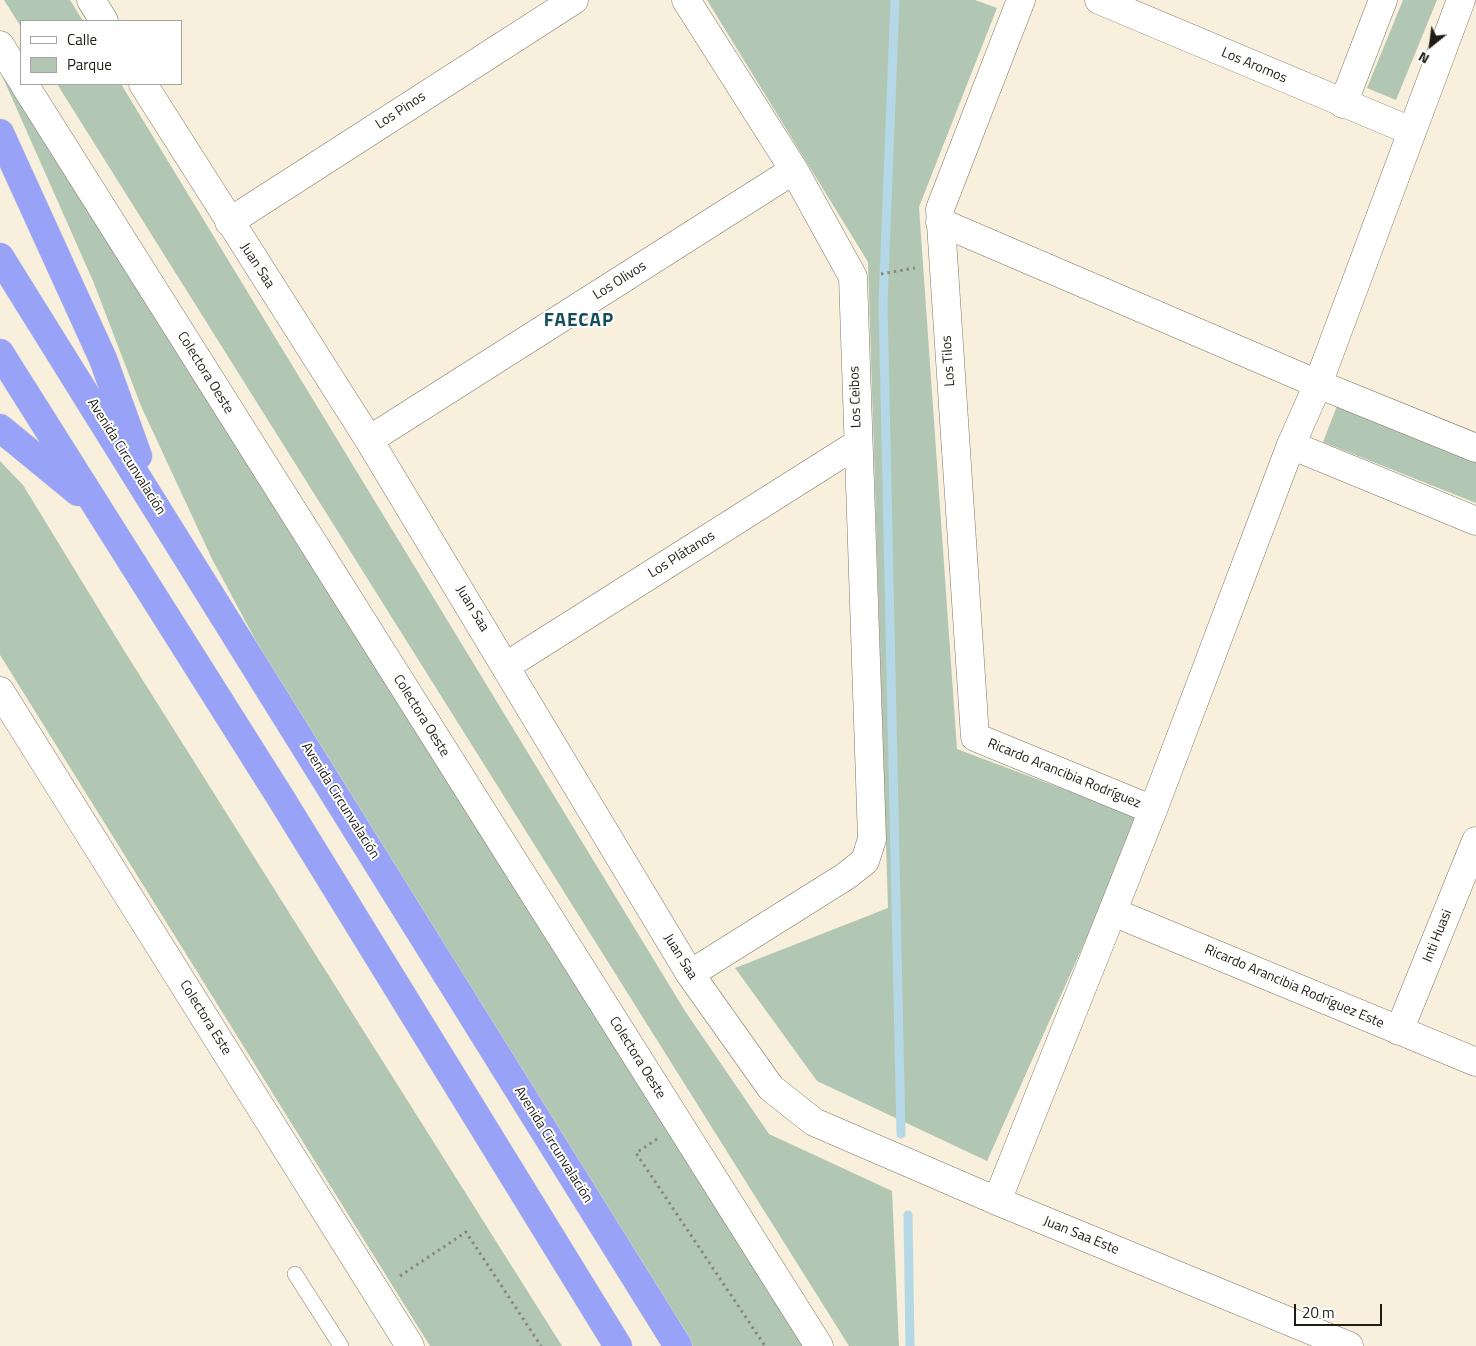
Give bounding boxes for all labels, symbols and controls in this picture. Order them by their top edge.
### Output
legend [20,20,182,85]
north arrow [1406,20,1456,70]
text: Calle [67,28,97,51]
street label: Los Aromos [1219,45,1289,87]
text: N [1414,47,1433,70]
text: Parque [67,53,112,76]
street label: Los Pinos [373,89,429,133]
street label: Juan Saa [236,240,278,292]
street label: Los Olivos [590,258,650,304]
district label: FAECAP [543,310,615,332]
street label: Colectora Oeste [173,329,237,417]
street label: Los Tilos [939,335,959,387]
street label: Los Ceibos [847,365,865,429]
street label: Avenida Circunvalación [83,396,169,518]
street label: Los Plátanos [646,528,718,582]
street label: Juan Saa [452,583,492,635]
street label: Colectora Oeste [389,672,453,760]
street label: Ricardo Arancibia Rodríguez [985,735,1143,813]
street label: Avenida Circunvalación [297,740,383,862]
street label: Inti Huasi [1420,907,1456,965]
street label: Juan Saa [659,931,701,983]
street label: Ricardo Arancibia Rodríguez Este [1202,941,1386,1033]
street label: Colectora Este [175,978,235,1058]
street label: Colectora Oeste [605,1014,669,1102]
street label: Avenida Circunvalación [510,1084,596,1206]
street label: Juan Saa Este [1041,1213,1121,1259]
scale bar [1296,1294,1384,1326]
text: 20 m [1302,1301,1335,1324]

